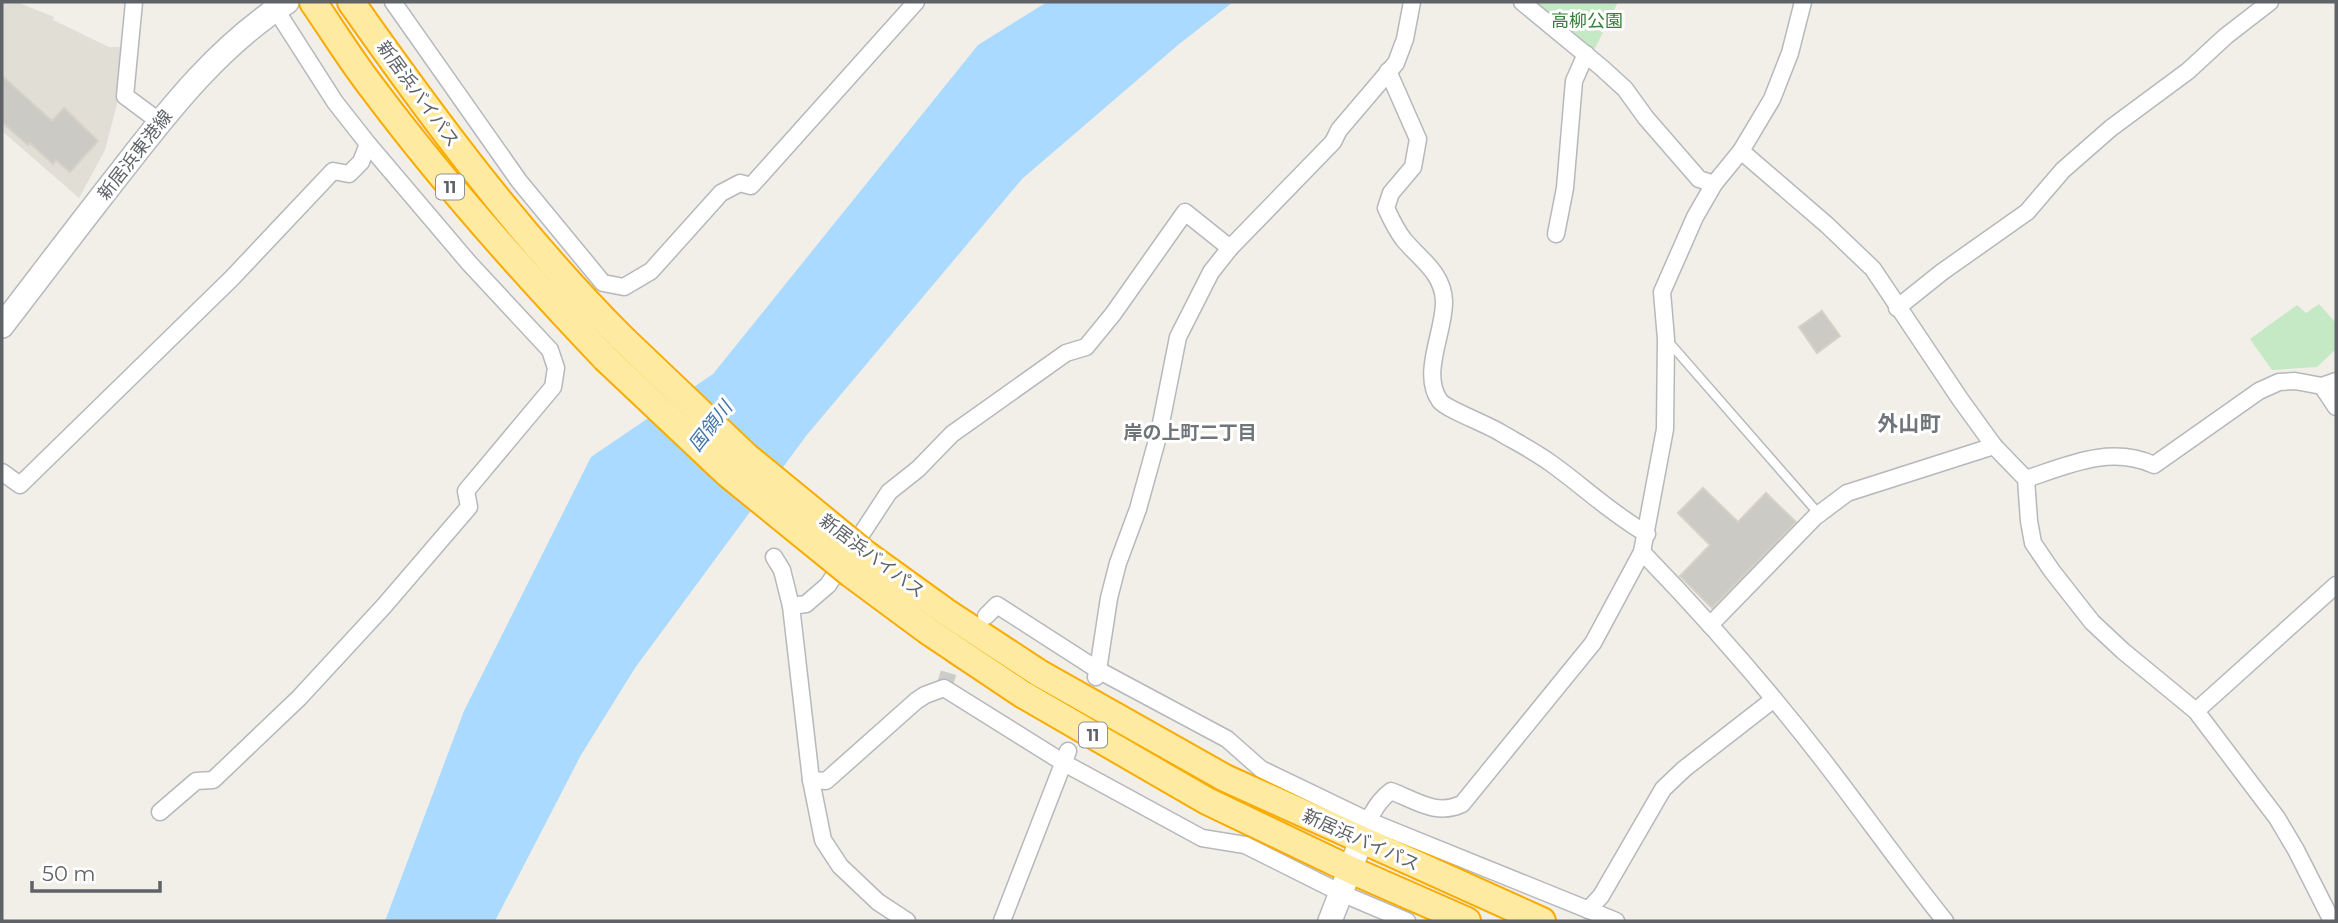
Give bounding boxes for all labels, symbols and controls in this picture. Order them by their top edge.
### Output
park label: 高柳公園 [1551,10,1623,32]
street label: 新居浜バイパス [372,37,464,151]
street label: 新居浜東港線 [93,106,177,204]
road number: 11 [436,174,464,200]
water label: 国領川 [684,395,738,456]
district label: 外山町 [1878,411,1941,436]
district label: 岸の上町二丁目 [1123,421,1257,444]
street label: 新居浜バイパス [815,509,929,603]
road number: 11 [1079,722,1107,748]
street label: 新居浜バイパス [1299,804,1423,876]
scale bar [32,850,159,894]
text: 50 m [42,861,96,886]

